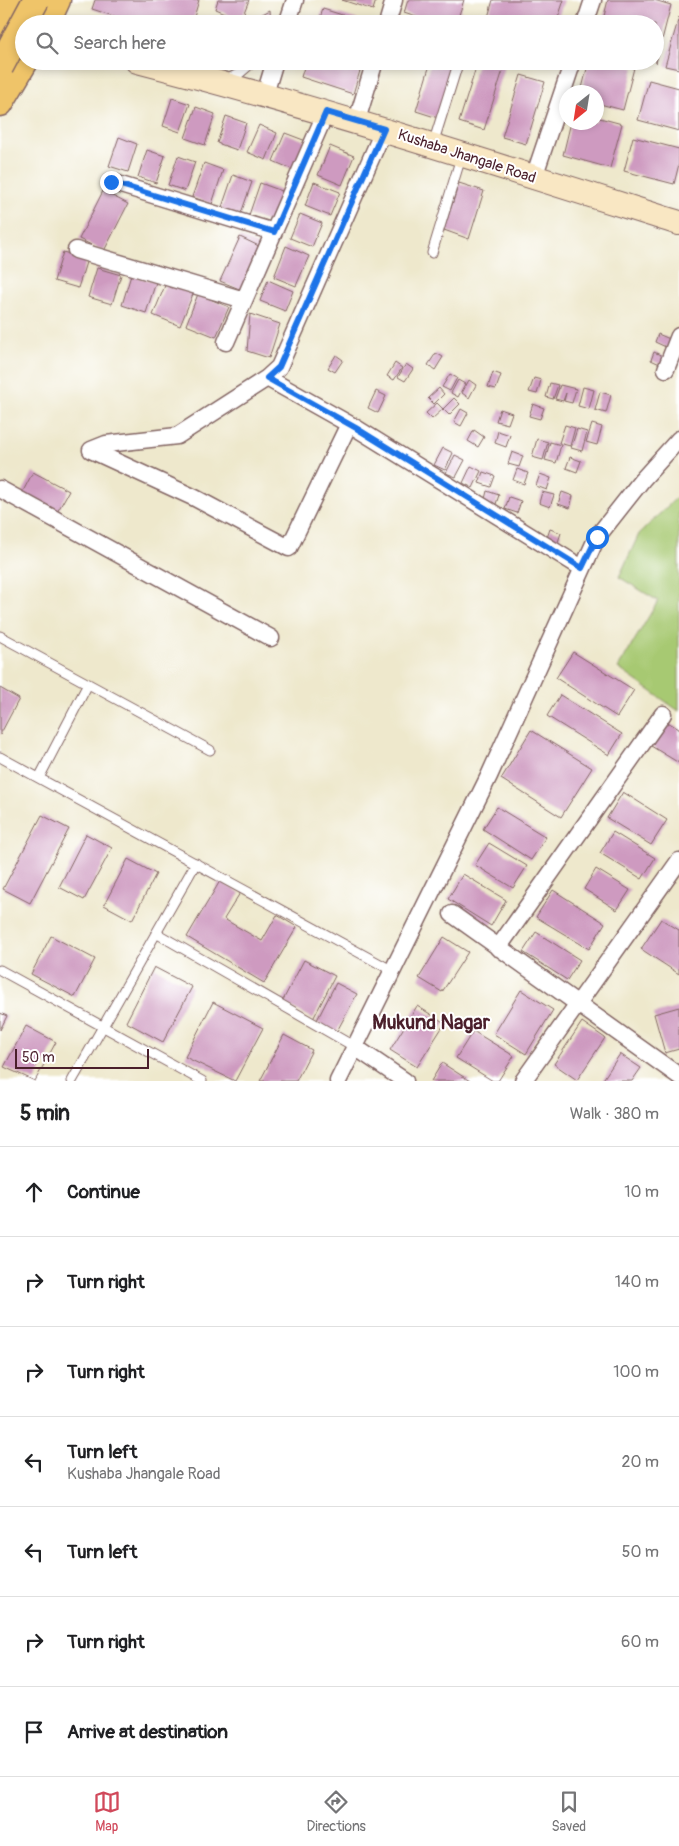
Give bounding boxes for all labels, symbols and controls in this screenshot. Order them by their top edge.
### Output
search box [15,15,664,70]
icon: search [33,29,61,57]
text: Search here [73,31,166,55]
north arrow [559,85,604,130]
street label: Kushaba Jhangale Road [395,125,538,188]
route end [100,171,123,194]
route start [586,526,609,549]
district label: Mukund Nagar [372,1010,491,1035]
scale bar [15,1046,149,1069]
text: 50 m [22,1049,55,1066]
text: 5 min [20,1100,70,1127]
text: Walk · 380 m [570,1104,659,1124]
icon: ahead [20,1178,48,1206]
text: Continue [67,1180,140,1204]
text: 10 m [624,1182,659,1202]
icon: right [20,1268,48,1296]
text: Turn right [67,1270,145,1294]
text: 140 m [615,1272,659,1292]
icon: right [20,1358,48,1386]
text: Turn right [67,1360,145,1384]
text: 100 m [613,1362,659,1382]
text: Turn left [67,1440,137,1464]
icon: left [20,1448,48,1476]
text: 20 m [621,1452,659,1472]
text: Kushaba Jhangale Road [67,1464,221,1484]
icon: left [20,1538,48,1566]
text: Turn left [67,1540,137,1564]
text: 50 m [622,1542,659,1562]
icon: right [20,1628,48,1656]
text: Turn right [67,1630,145,1654]
text: 60 m [621,1632,659,1652]
icon: arrive [20,1718,48,1746]
text: Arrive at destination [67,1720,228,1744]
tab: Map [93,1788,121,1835]
tab: Directions [306,1788,366,1835]
tab: Saved [551,1788,586,1835]

